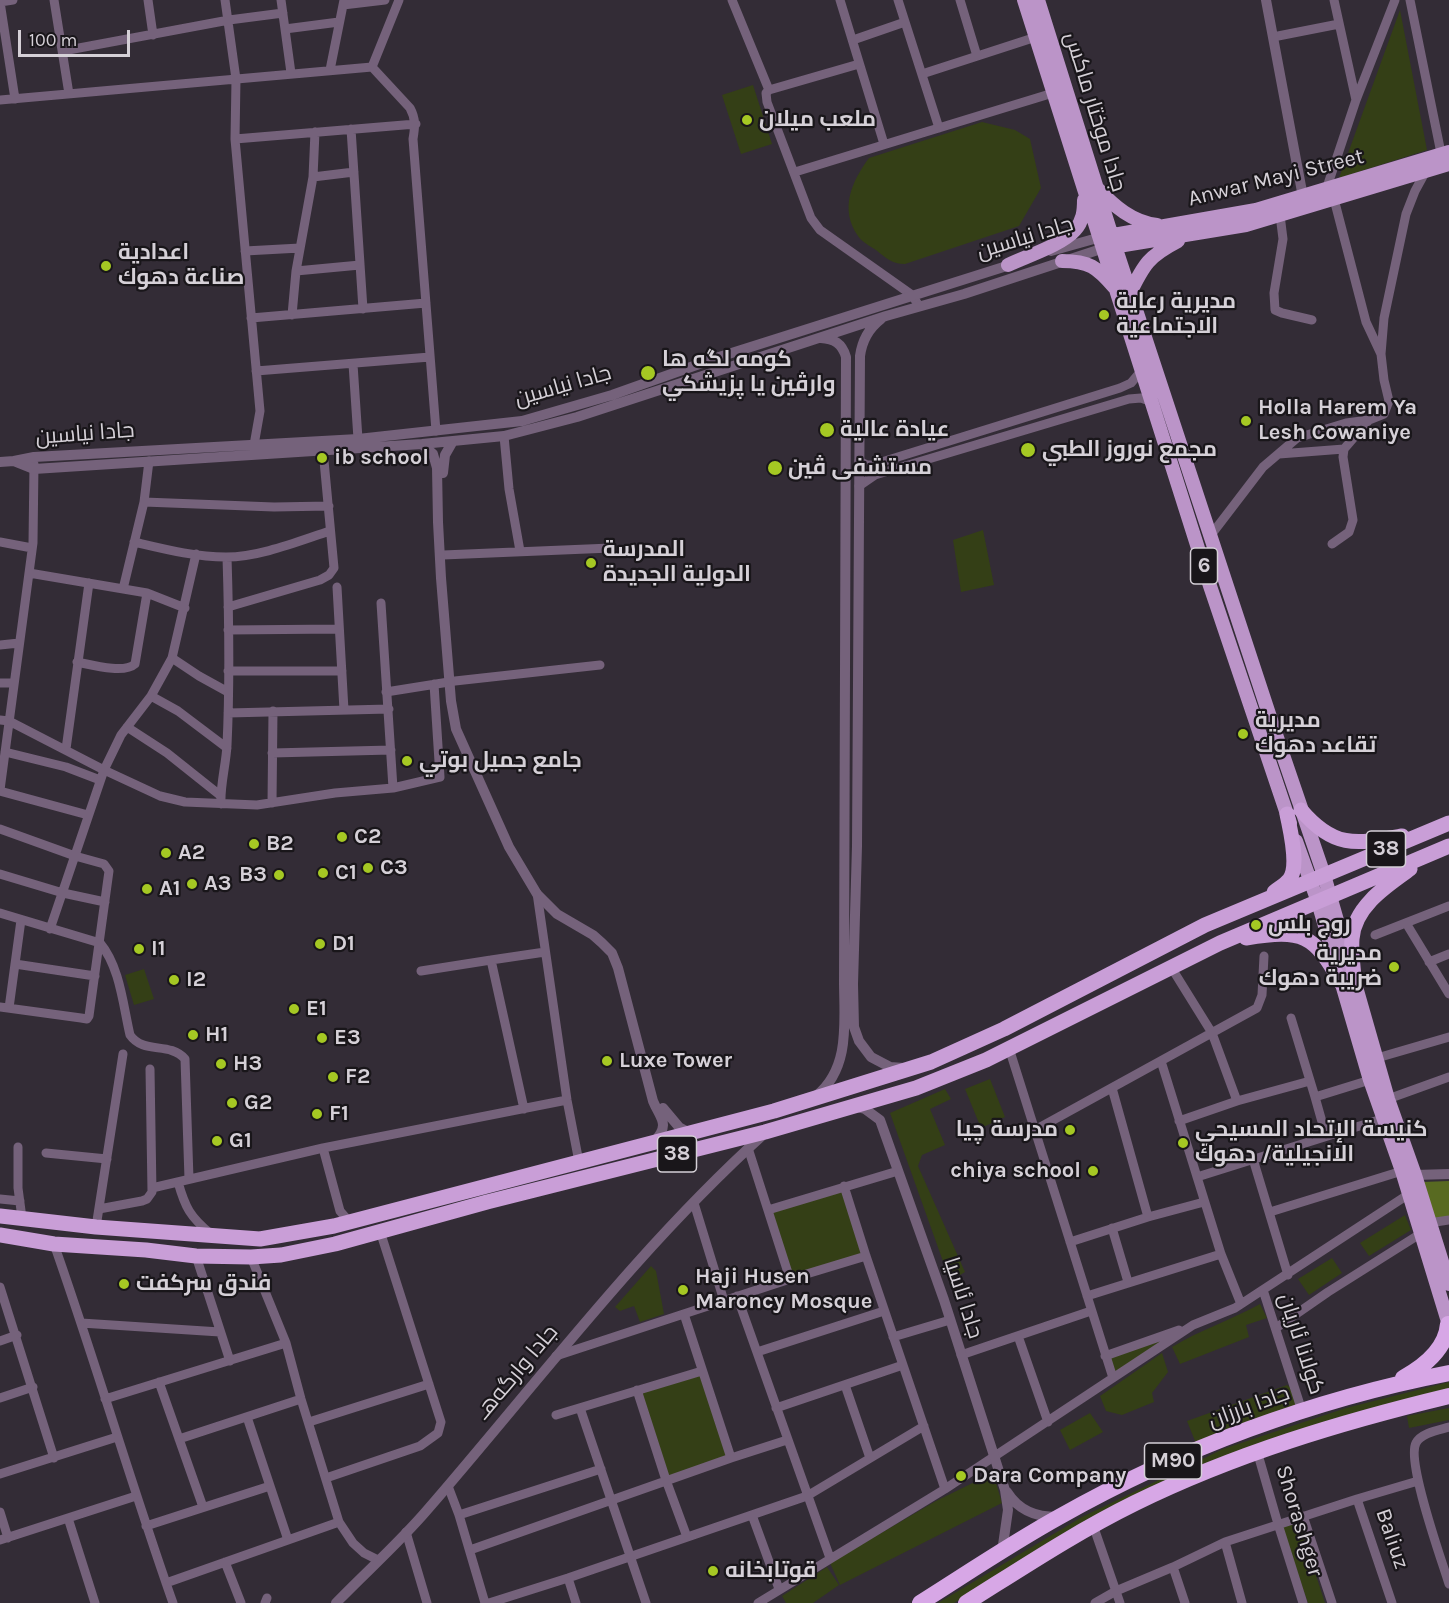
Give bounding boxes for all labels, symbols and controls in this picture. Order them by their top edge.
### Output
scale bar [21,18,134,56]
text: 100 m [29,29,77,51]
street label: جادا موختار ماكس [1058,29,1132,195]
place label: ملعب ميلان [759,107,876,133]
marker: ملعب ميلان [740,113,754,127]
street label: Anwar Mayi Street [1185,143,1367,213]
street label: جادا نیاسین [974,211,1076,265]
place label: اعدادية صناعة دهوك [118,240,244,292]
marker: اعدادية صناعة دهوك [99,259,113,273]
place label: مديرية رعاية الاجتماعية [1116,289,1236,340]
marker: مديرية رعاية الاجتماعية [1097,308,1111,322]
place label: كومه لگه ها وارڤين يا پزيشكي [662,347,836,398]
street label: جادا نیاسین [512,360,614,412]
marker: كومه لگه ها وارڤين يا پزيشكي [639,364,657,382]
place label: Holla Harem Ya Lesh Cowaniye [1258,395,1417,446]
marker: Holla Harem Ya Lesh Cowaniye [1239,414,1253,428]
street label: جادا نیاسین [35,417,135,451]
place label: عيادة عالية [840,417,949,443]
marker: عيادة عالية [818,421,836,439]
place label: مجمع نوروز الطبي [1042,437,1217,463]
marker: مجمع نوروز الطبي [1019,441,1037,459]
place label: ib school [334,445,429,471]
marker: ib school [315,451,329,465]
place label: مستشفى ڤين [788,455,932,481]
marker: مستشفى ڤين [766,459,784,477]
place label: المدرسة الدولية الجديدة [603,537,751,588]
road number: 6 [1190,548,1218,584]
marker: المدرسة الدولية الجديدة [584,556,598,570]
place label: مديرية تقاعد دهوك [1255,708,1376,760]
marker: مديرية تقاعد دهوك [1236,727,1250,741]
place label: جامع جميل بوتي [419,748,582,774]
marker: جامع جميل بوتي [400,754,414,768]
place label: C2 [354,824,381,850]
marker: C2 [335,830,349,844]
place label: B2 [266,831,294,857]
road number: 38 [1366,831,1406,867]
marker: B2 [247,837,261,851]
place label: A2 [178,840,205,866]
marker: A2 [159,846,173,860]
place label: C3 [380,855,408,881]
place label: C1 [335,860,357,886]
marker: C3 [361,861,375,875]
place label: B3 [239,862,267,888]
marker: C1 [316,866,330,880]
marker: B3 [272,868,286,882]
place label: A3 [204,871,231,897]
place label: A1 [159,876,181,902]
marker: A3 [185,877,199,891]
marker: A1 [140,882,154,896]
place label: روج بلس [1268,912,1351,938]
marker: روج بلس [1249,918,1263,932]
place label: D1 [332,931,355,957]
place label: I1 [151,936,166,962]
marker: D1 [313,937,327,951]
place label: مديرية ضريبة دهوك [1259,941,1382,992]
marker: I1 [132,942,146,956]
marker: مديرية ضريبة دهوك [1387,960,1401,974]
place label: I2 [186,967,206,993]
marker: I2 [167,973,181,987]
place label: E1 [306,996,327,1022]
marker: E1 [287,1002,301,1016]
place label: H1 [205,1022,228,1048]
place label: E3 [334,1025,361,1051]
marker: H1 [186,1028,200,1042]
marker: E3 [315,1031,329,1045]
place label: Luxe Tower [619,1048,732,1074]
place label: H3 [233,1051,262,1077]
marker: Luxe Tower [600,1054,614,1068]
marker: H3 [214,1057,228,1071]
place label: F2 [345,1064,370,1090]
marker: F2 [326,1070,340,1084]
place label: G2 [244,1090,272,1116]
marker: G2 [225,1096,239,1110]
place label: F1 [329,1101,349,1127]
marker: F1 [310,1107,324,1121]
place label: مدرسة چيا [956,1117,1058,1143]
place label: كنيسة الإتحاد المسيحي الانجيلية/ دهوك [1195,1117,1427,1168]
marker: مدرسة چيا [1063,1123,1077,1137]
place label: G1 [229,1128,252,1154]
marker: G1 [210,1134,224,1148]
road number: 38 [658,1136,696,1172]
marker: كنيسة الإتحاد المسيحي الانجيلية/ دهوك [1176,1136,1190,1150]
place label: chiya school [950,1158,1081,1184]
marker: chiya school [1086,1164,1100,1178]
street label: جادا ئاسيا [937,1254,989,1342]
place label: Haji Husen Maroncy Mosque [695,1264,872,1316]
place label: فندق سركفت [136,1271,271,1297]
marker: فندق سركفت [117,1277,131,1291]
marker: Haji Husen Maroncy Mosque [676,1283,690,1297]
street label: كولانا ئاريان [1272,1290,1330,1398]
street label: جادا وارگه‌هـ [470,1320,564,1424]
street label: جادا بارزان [1205,1380,1293,1434]
road number: M90 [1144,1443,1202,1479]
street label: Shorashger [1270,1462,1328,1580]
place label: Dara Company [973,1463,1126,1489]
marker: Dara Company [954,1469,968,1483]
street label: Baliuz [1369,1505,1415,1573]
place label: قوتابخانه [725,1558,816,1584]
marker: قوتابخانه [706,1564,720,1578]

